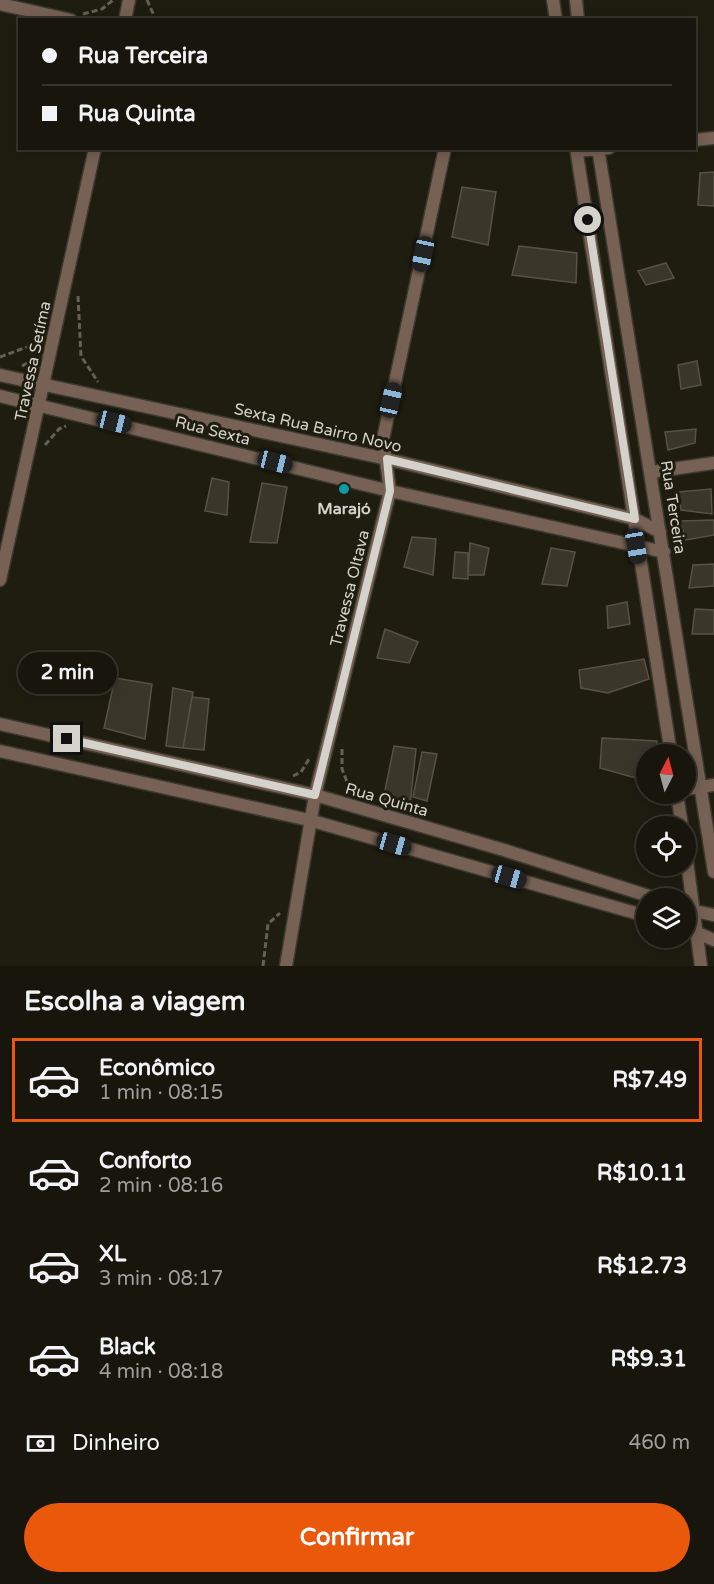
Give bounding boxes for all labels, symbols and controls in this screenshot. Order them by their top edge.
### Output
text: Rua Terceira [78,43,208,69]
text: Rua Quinta [78,101,196,127]
route start [574,206,601,233]
car [410,235,436,273]
street label: Travessa Setíma [10,299,55,423]
car [378,380,404,420]
street label: Sexta Rua Bairro Novo [232,399,404,457]
car [94,409,134,435]
street label: Rua Sexta [173,412,252,450]
car [255,449,295,475]
street label: Rua Terceira [656,459,690,555]
marker: Marajó [337,482,351,496]
place label: Marajó [317,499,371,519]
car [624,527,648,565]
street label: Travessa OItava [326,528,374,649]
callout: 2 min [17,652,116,694]
text: 2 min [41,661,94,685]
route end [53,725,80,752]
north arrow [636,744,696,804]
map controls [636,744,696,948]
street label: Rua Quinta [343,779,431,821]
button: locate [636,816,696,876]
car [374,830,414,858]
car [489,863,529,891]
button: layers [636,888,696,948]
text: Escolha a viagem [24,985,246,1018]
icon: car [27,1053,81,1107]
text: Econômico [99,1055,215,1081]
text: R$7.49 [612,1067,687,1093]
text: 1 min · 08:15 [99,1081,223,1105]
icon: car [27,1146,81,1200]
text: Conforto [99,1148,192,1174]
text: R$10.11 [597,1160,687,1186]
text: 2 min · 08:16 [99,1174,223,1198]
icon: car [27,1239,81,1293]
text: XL [99,1241,126,1267]
text: R$12.73 [597,1253,687,1279]
text: 3 min · 08:17 [99,1267,223,1291]
icon: car [27,1332,81,1386]
text: Black [99,1334,156,1360]
text: R$9.31 [611,1346,687,1372]
text: 4 min · 08:18 [99,1360,223,1384]
icon: cash [24,1427,57,1460]
text: Dinheiro [72,1430,160,1456]
text: 460 m [629,1431,690,1455]
button: Confirmar [24,1503,690,1572]

